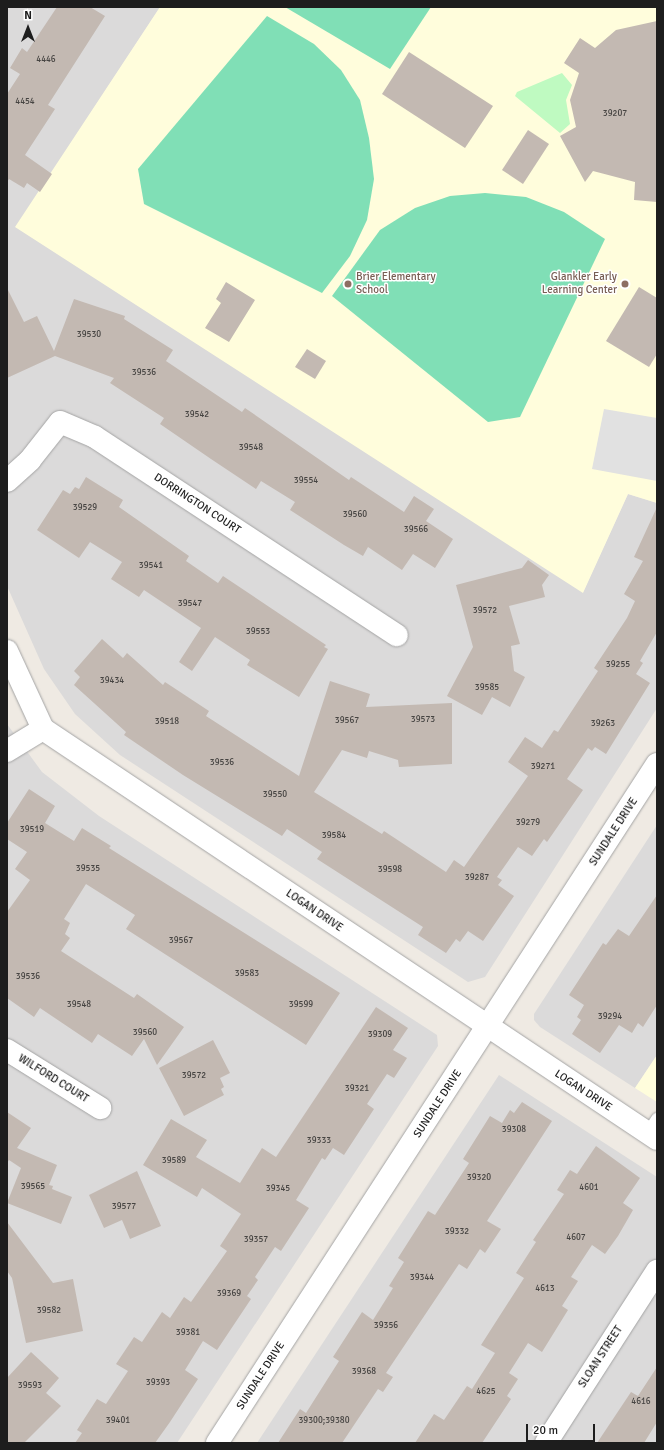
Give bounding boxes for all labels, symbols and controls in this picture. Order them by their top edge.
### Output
north arrow [8,8,48,48]
text: N [24,9,32,22]
house number: 4446 [36,55,56,65]
house number: 4454 [15,97,35,107]
house number: 39207 [603,109,627,119]
place label: Brier Elementary School [356,271,436,297]
place label: Glankler Early Learning Center [542,271,617,297]
marker: Brier Elementary School [343,279,353,289]
marker: Glankler Early Learning Center [620,279,630,289]
house number: 39530 [77,330,101,340]
house number: 39536 [132,368,156,378]
house number: 39542 [185,410,209,420]
house number: 39548 [239,443,263,453]
street label: DORRINGTON COURT [151,471,243,537]
house number: 39554 [294,476,318,486]
house number: 39529 [73,503,97,513]
house number: 39560 [343,510,367,520]
house number: 39566 [404,525,428,535]
house number: 39541 [139,561,163,571]
house number: 39547 [178,599,202,609]
house number: 39572 [473,606,497,616]
house number: 39553 [246,627,270,637]
house number: 39255 [606,660,630,670]
house number: 39434 [100,676,124,686]
house number: 39585 [475,683,499,693]
house number: 39573 [411,715,435,725]
house number: 39567 [335,716,359,726]
house number: 39518 [155,717,179,727]
house number: 39263 [591,719,615,729]
house number: 39536 [210,758,234,768]
house number: 39271 [531,762,555,772]
house number: 39550 [263,790,287,800]
street label: SUNDALE DRIVE [587,796,641,868]
house number: 39279 [516,818,540,828]
house number: 39519 [20,825,44,835]
house number: 39584 [322,831,346,841]
house number: 39535 [76,864,100,874]
house number: 39598 [378,865,402,875]
house number: 39287 [465,873,489,883]
street label: LOGAN DRIVE [283,887,345,935]
house number: 39567 [169,936,193,946]
house number: 39583 [235,969,259,979]
house number: 39536 [16,972,40,982]
house number: 39548 [67,1000,91,1010]
house number: 39599 [289,1000,313,1010]
house number: 39294 [598,1012,622,1022]
house number: 39560 [133,1028,157,1038]
house number: 39309 [368,1030,392,1040]
street label: WILFORD COURT [15,1052,91,1106]
street label: SUNDALE DRIVE [411,1068,465,1140]
street label: LOGAN DRIVE [552,1068,614,1114]
house number: 39572 [182,1071,206,1081]
house number: 39321 [345,1084,369,1094]
house number: 39308 [502,1125,526,1135]
house number: 39333 [307,1136,331,1146]
house number: 39589 [162,1156,186,1166]
house number: 39320 [467,1173,491,1183]
house number: 39565 [21,1182,45,1192]
house number: 4601 [579,1183,599,1193]
house number: 39345 [266,1184,290,1194]
house number: 39577 [112,1202,136,1212]
house number: 39332 [445,1227,469,1237]
house number: 4607 [566,1233,586,1243]
house number: 39357 [244,1235,268,1245]
house number: 39344 [410,1273,434,1283]
house number: 4613 [535,1284,555,1294]
house number: 39369 [217,1289,241,1299]
house number: 39582 [37,1306,61,1316]
house number: 39356 [374,1321,398,1331]
street label: SLOAN STREET [576,1324,626,1390]
house number: 39381 [176,1328,200,1338]
street label: SUNDALE DRIVE [234,1340,288,1412]
house number: 39368 [352,1367,376,1377]
house number: 39393 [146,1378,170,1388]
house number: 39593 [18,1381,42,1391]
house number: 4625 [476,1387,496,1397]
house number: 4616 [631,1397,651,1407]
house number: 39401 [106,1416,130,1426]
house number: 39300;39380 [298,1416,350,1426]
scale bar [528,1416,597,1442]
text: 20 m [533,1423,558,1438]

